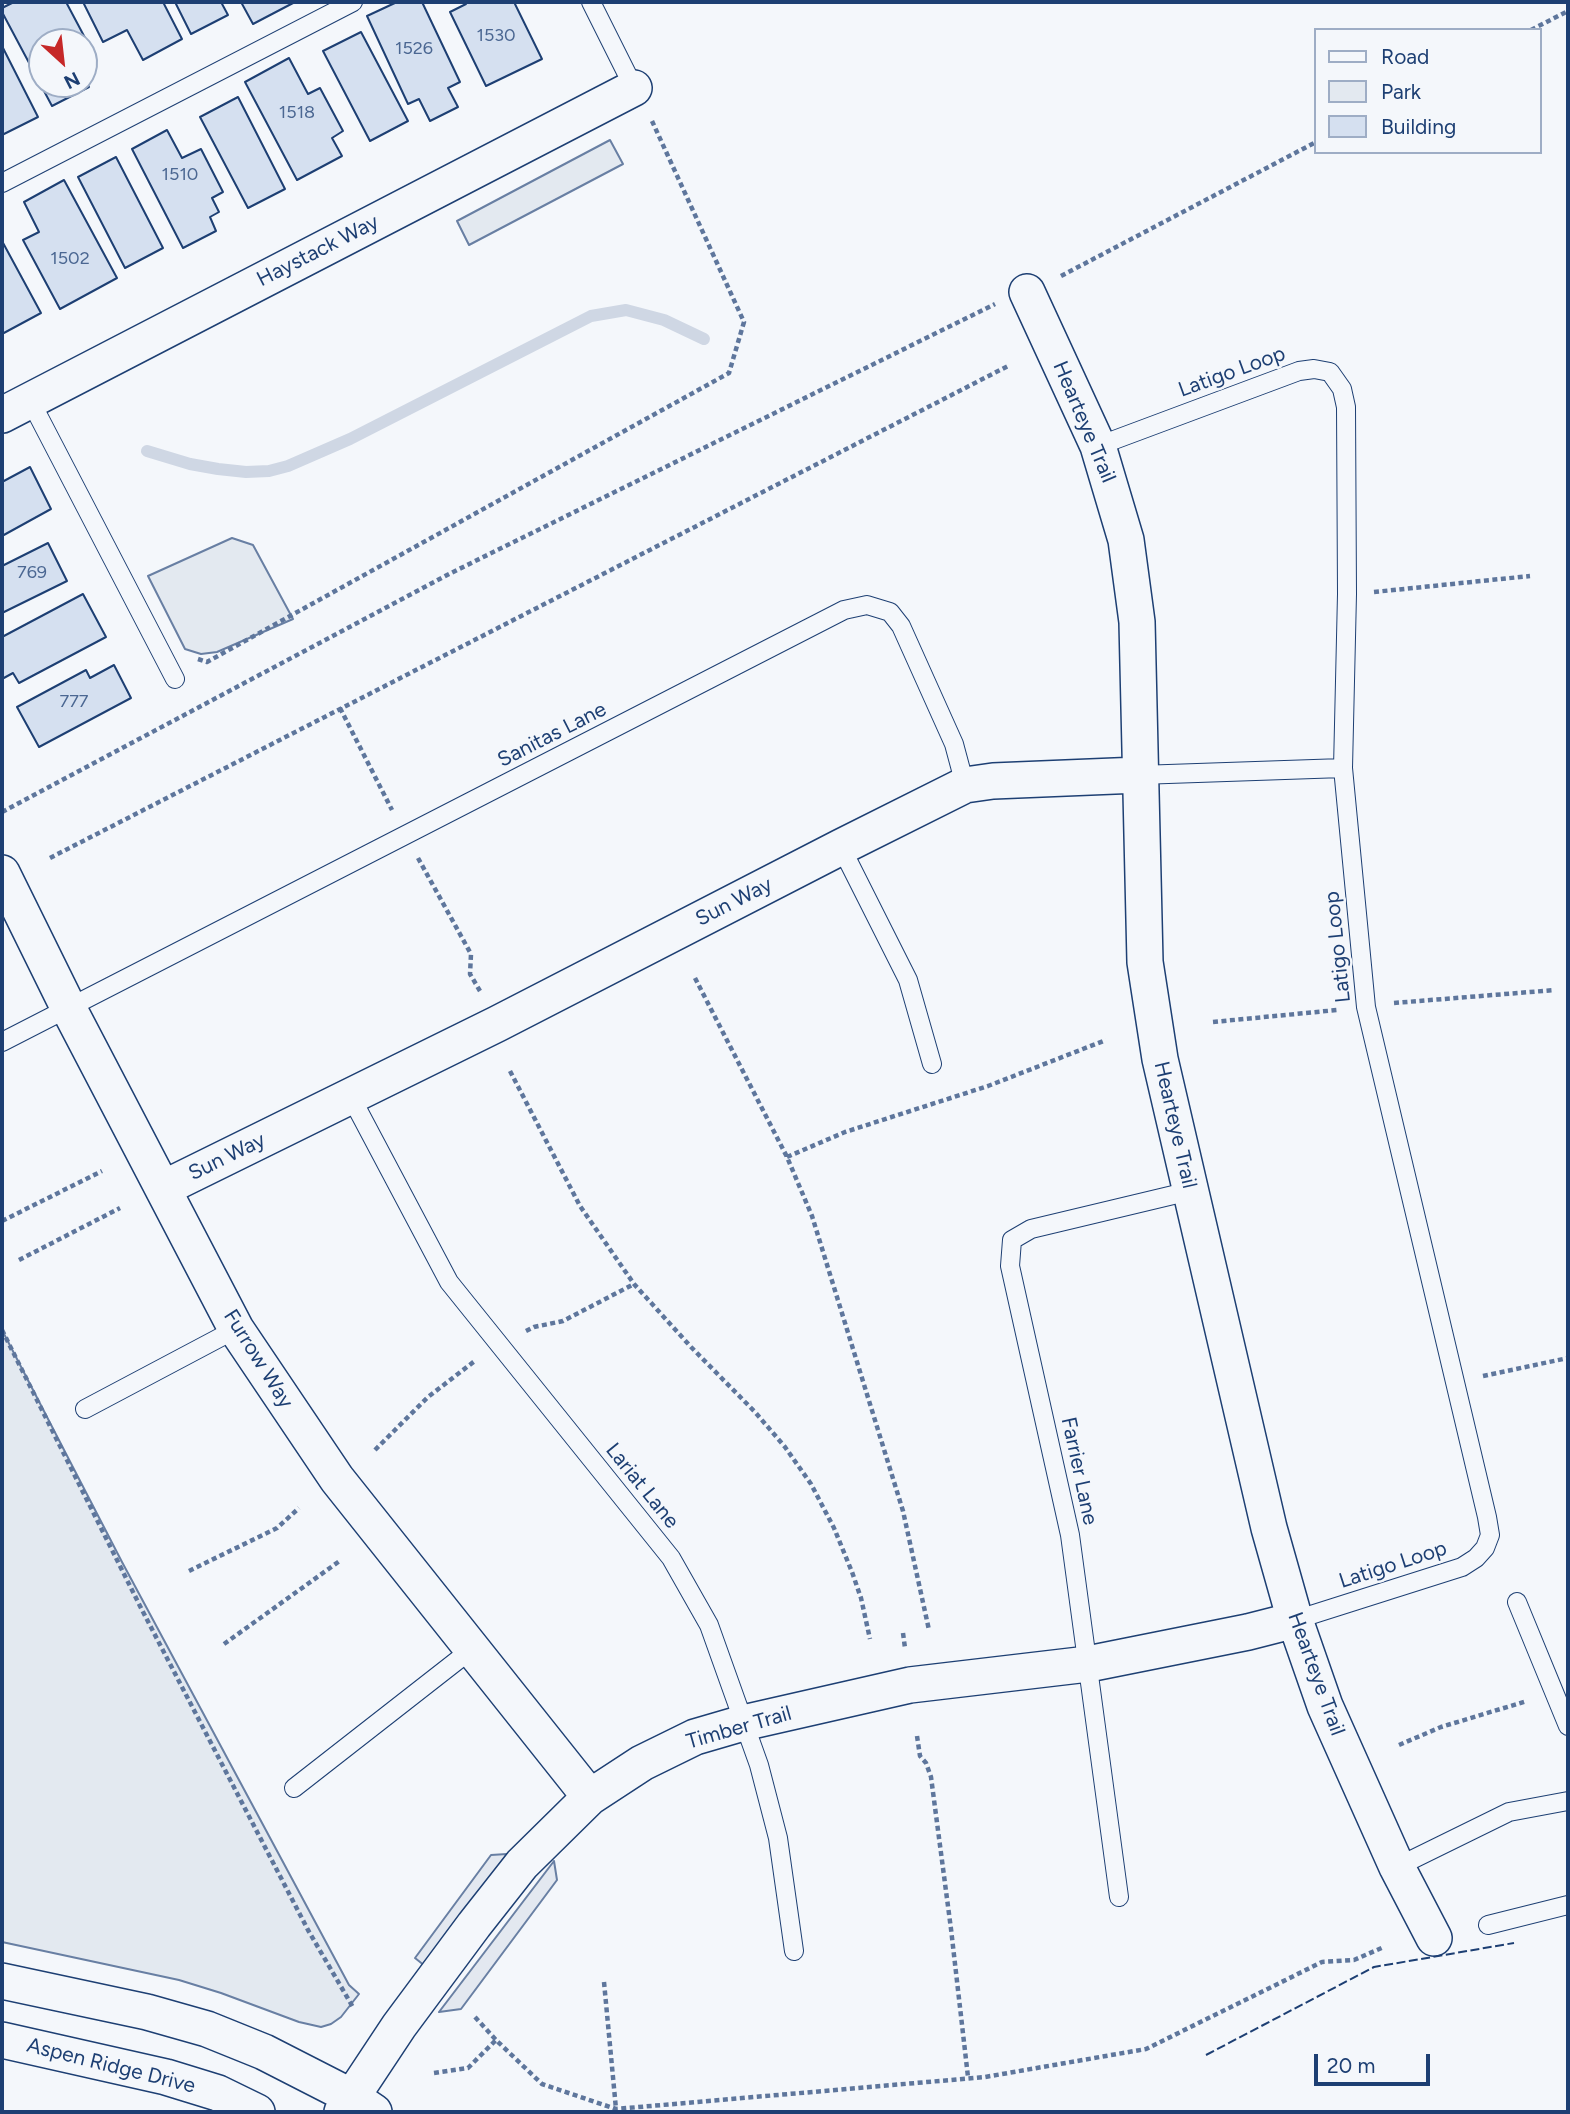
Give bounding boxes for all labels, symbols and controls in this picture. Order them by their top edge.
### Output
house number: 1530 [476,25,516,47]
north arrow [28,28,98,98]
legend [1314,28,1542,154]
house number: 1526 [395,38,433,60]
text: Road [1381,44,1429,69]
text: N [60,67,84,94]
text: Park [1381,79,1421,104]
house number: 1518 [279,102,315,124]
text: Building [1381,114,1456,139]
house number: 1510 [162,164,198,186]
street label: Haystack Way [253,209,383,293]
house number: 1502 [50,248,90,270]
street label: Latigo Loop [1175,341,1289,403]
street label: Hearteye Trail [1047,357,1121,487]
house number: 769 [17,562,47,584]
house number: 777 [60,691,88,713]
street label: Sanitas Lane [493,697,611,773]
street label: Sun Way [692,872,776,932]
street label: Latigo Loop [1320,890,1356,1004]
street label: Hearteye Trail [1148,1059,1202,1191]
street label: Sun Way [184,1128,270,1186]
street label: Furrow Way [218,1305,298,1413]
street label: Farrier Lane [1055,1415,1103,1527]
street label: Lariat Lane [600,1438,684,1534]
street label: Latigo Loop [1336,1536,1450,1594]
street label: Hearteye Trail [1282,1609,1350,1739]
street label: Timber Trail [683,1701,795,1755]
street label: Aspen Ridge Drive [24,2033,198,2099]
scale bar [1318,2040,1434,2084]
text: 20 m [1327,2053,1375,2078]

